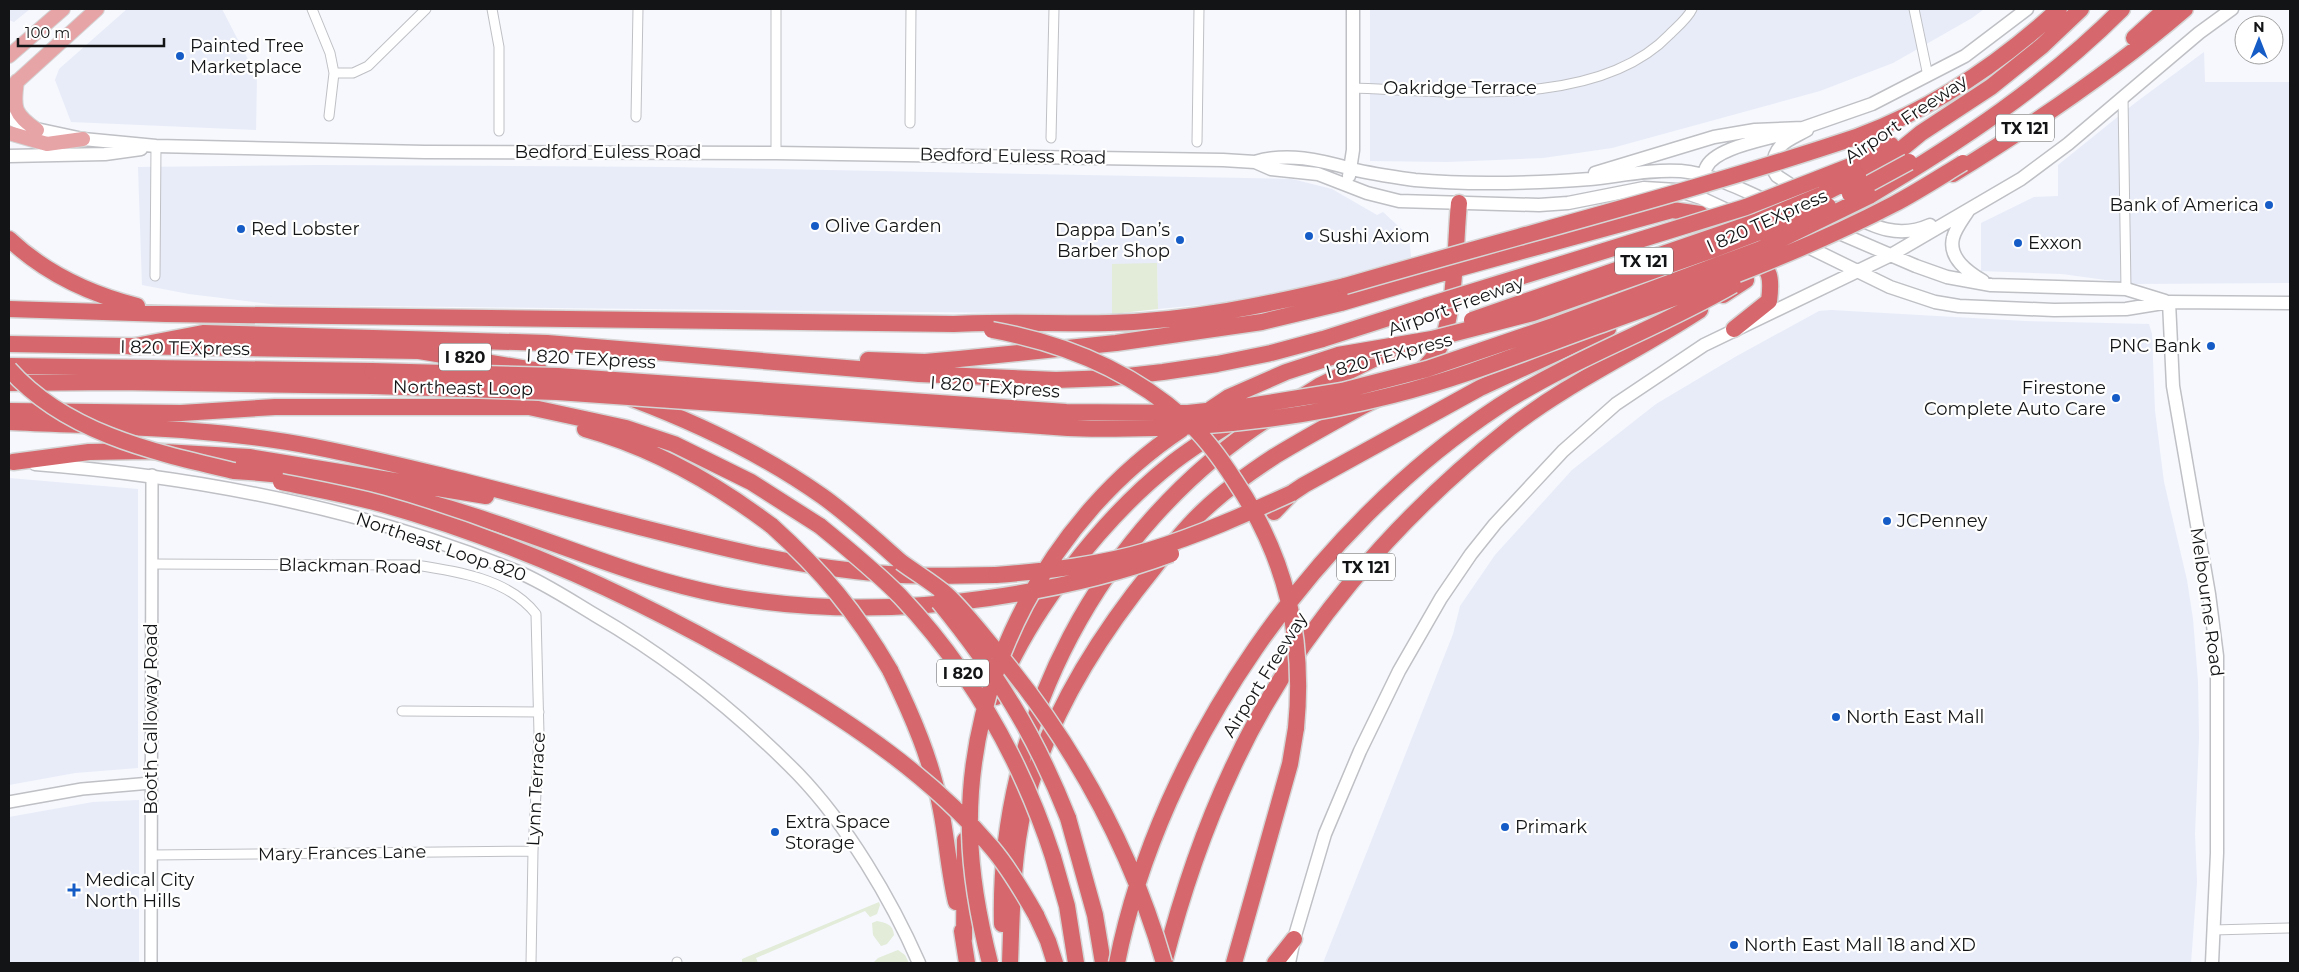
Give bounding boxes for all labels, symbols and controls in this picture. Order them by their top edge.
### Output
scale bar [18,15,164,47]
north arrow [2234,15,2284,65]
text: N [2253,18,2265,36]
text: 100 m [25,23,70,42]
place label: Painted Tree Marketplace [190,35,304,78]
marker: Painted Tree Marketplace [174,50,186,62]
street label: Airport Freeway [1841,70,1972,168]
street label: Oakridge Terrace [1383,77,1537,99]
road number: TX 121 [1996,115,2054,142]
street label: Bedford Euless Road [515,141,701,163]
street label: Bedford Euless Road [919,143,1107,169]
street label: I 820 TEXpress [1703,184,1831,257]
place label: Bank of America [2110,194,2259,216]
marker: Bank of America [2263,199,2275,211]
place label: Olive Garden [825,215,942,237]
place label: Red Lobster [251,218,360,240]
place label: Dappa Dan’s Barber Shop [1055,219,1170,262]
marker: Olive Garden [809,220,821,232]
marker: Red Lobster [235,223,247,235]
place label: Sushi Axiom [1319,225,1430,247]
marker: Sushi Axiom [1303,230,1315,242]
place label: Exxon [2028,232,2082,254]
marker: Dappa Dan’s Barber Shop [1174,234,1186,246]
marker: Exxon [2012,237,2024,249]
road number: TX 121 [1615,248,1673,274]
street label: Airport Freeway [1385,271,1527,341]
street label: I 820 TEXpress [1323,329,1455,383]
place label: PNC Bank [2109,335,2201,357]
street label: I 820 TEXpress [120,336,250,360]
marker: PNC Bank [2205,340,2217,352]
road number: I 820 [439,344,491,371]
street label: I 820 TEXpress [526,345,657,373]
street label: I 820 TEXpress [929,371,1061,403]
street label: Northeast Loop [393,376,533,400]
place label: Firestone Complete Auto Care [1924,377,2106,420]
marker: Firestone Complete Auto Care [2110,392,2122,404]
street label: Northeast Loop 820 [353,508,529,586]
place label: JCPenney [1896,510,1987,532]
marker: JCPenney [1881,515,1893,527]
street label: Melbourne Road [2186,526,2228,678]
street label: Blackman Road [278,554,422,578]
road number: TX 121 [1337,554,1395,580]
street label: Airport Freeway [1218,608,1312,742]
street label: Booth Calloway Road [140,623,162,815]
road number: I 820 [937,660,989,686]
place label: North East Mall [1846,706,1984,728]
marker: North East Mall [1830,711,1842,723]
street label: Lynn Terrace [522,731,550,847]
place label: Extra Space Storage [785,811,890,854]
place label: Primark [1515,816,1587,838]
marker: Primark [1499,821,1511,833]
marker: Extra Space Storage [769,826,781,838]
street label: Mary Frances Lane [258,841,427,865]
place label: Medical City North Hills [85,869,195,912]
marker: Medical City North Hills [67,883,81,897]
place label: North East Mall 18 and XD [1744,934,1976,956]
marker: North East Mall 18 and XD [1728,939,1740,951]

